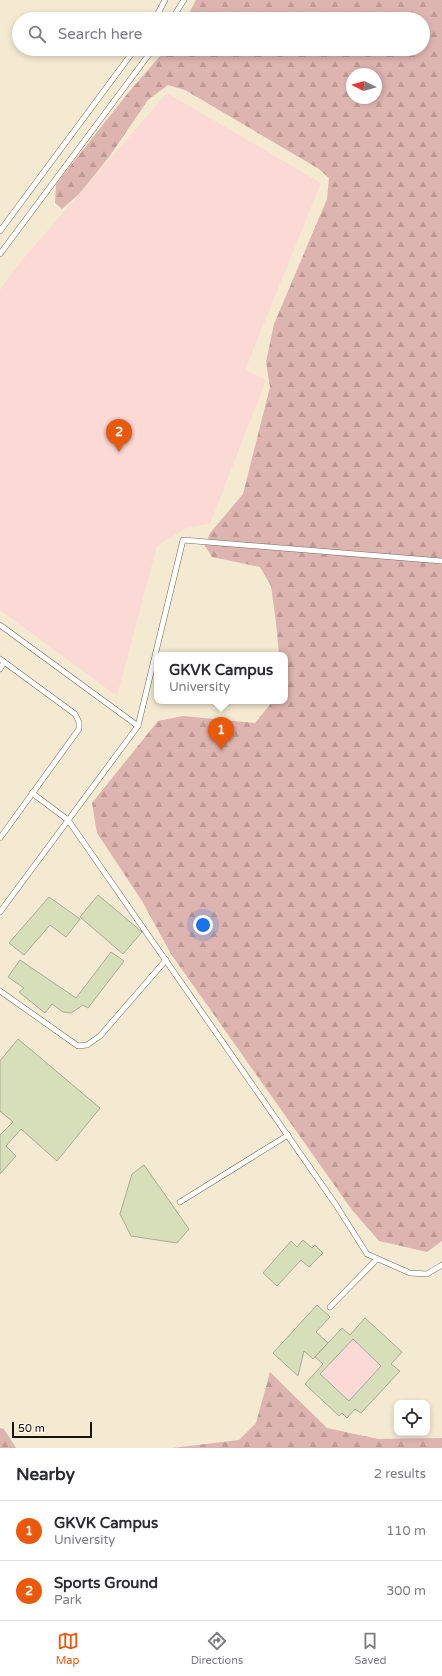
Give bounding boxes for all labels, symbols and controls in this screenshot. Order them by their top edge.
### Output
search box [12,12,430,56]
icon: search [26,23,48,45]
text: Search here [58,25,142,43]
north arrow [346,68,382,104]
pin: 2 [106,419,132,452]
popup [154,652,288,704]
text: GKVK Campus [169,661,273,679]
text: University [169,679,230,695]
pin: 1 [208,717,234,750]
your location [193,915,213,935]
map controls [394,1400,430,1436]
button: locate [394,1400,430,1436]
scale bar [12,1420,92,1439]
text: 50 m [18,1422,45,1435]
text: Nearby [16,1464,75,1485]
text: 2 results [374,1466,426,1482]
text: GKVK Campus [54,1514,158,1532]
text: 1 [25,1523,33,1539]
text: 110 m [386,1523,426,1539]
text: University [54,1532,115,1548]
text: Sports Ground [54,1574,158,1592]
text: 2 [25,1583,33,1599]
text: 300 m [386,1583,426,1599]
text: Park [54,1592,82,1608]
tab: Map [56,1630,79,1667]
tab: Directions [191,1630,243,1667]
tab: Saved [355,1630,386,1667]

